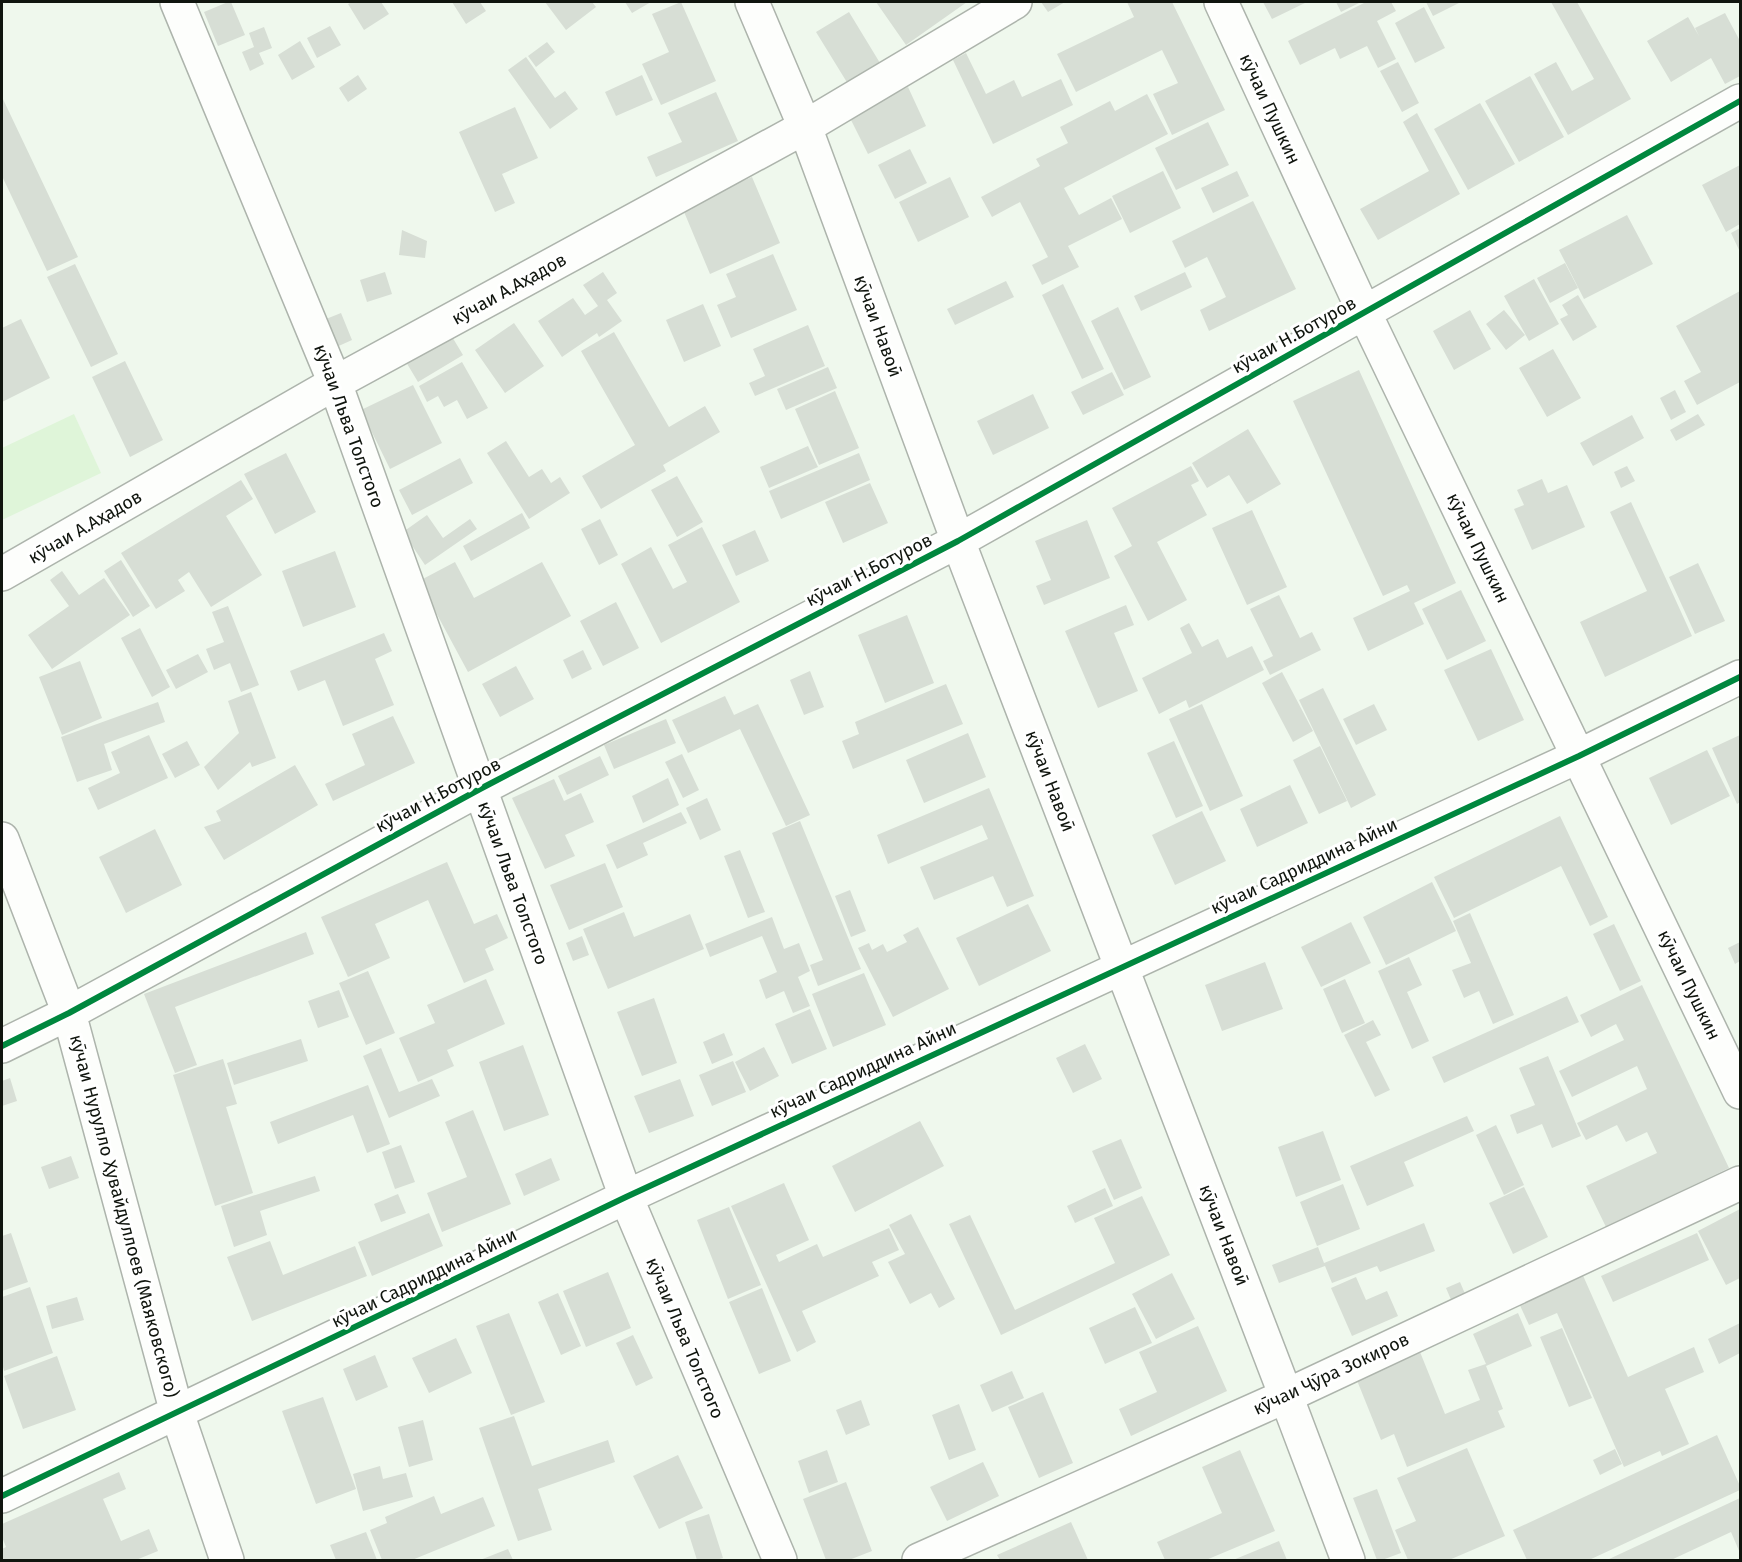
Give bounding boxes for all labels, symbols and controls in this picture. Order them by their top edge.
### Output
street label: кӯчаи Пушкин [1235,50,1305,168]
street label: кӯчаи А.Аҳадов [448,248,570,330]
street label: кӯчаи Навоӣ [849,272,907,380]
street label: кӯчаи Н.Ботуров [1228,292,1360,378]
street label: кӯчаи Льва Толстого [309,341,389,511]
street label: кӯчаи А.Аҳадов [24,486,146,568]
street label: кӯчаи Пушкин [1442,489,1514,607]
street label: кӯчаи Н.Ботуров [802,529,936,611]
street label: кӯчаи Навоӣ [1021,727,1079,835]
street label: кӯчаи Н.Ботуров [372,753,504,837]
street label: кӯчаи Льва Толстого [473,798,553,968]
street label: кӯчаи Садриддина Айни [1207,813,1401,919]
street label: кӯчаи Пушкин [1653,926,1725,1044]
street label: кӯчаи Садриддина Айни [766,1017,960,1123]
street label: кӯчаи Нурулло Ҳувайдуллоев (Маяковского) [65,1032,183,1400]
street label: кӯчаи Навоӣ [1195,1181,1253,1289]
street label: кӯчаи Садриддина Айни [328,1223,520,1333]
street label: кӯчаи Льва Толстого [641,1254,729,1422]
street label: кӯчаи Ҷӯра Зокиров [1249,1328,1413,1420]

